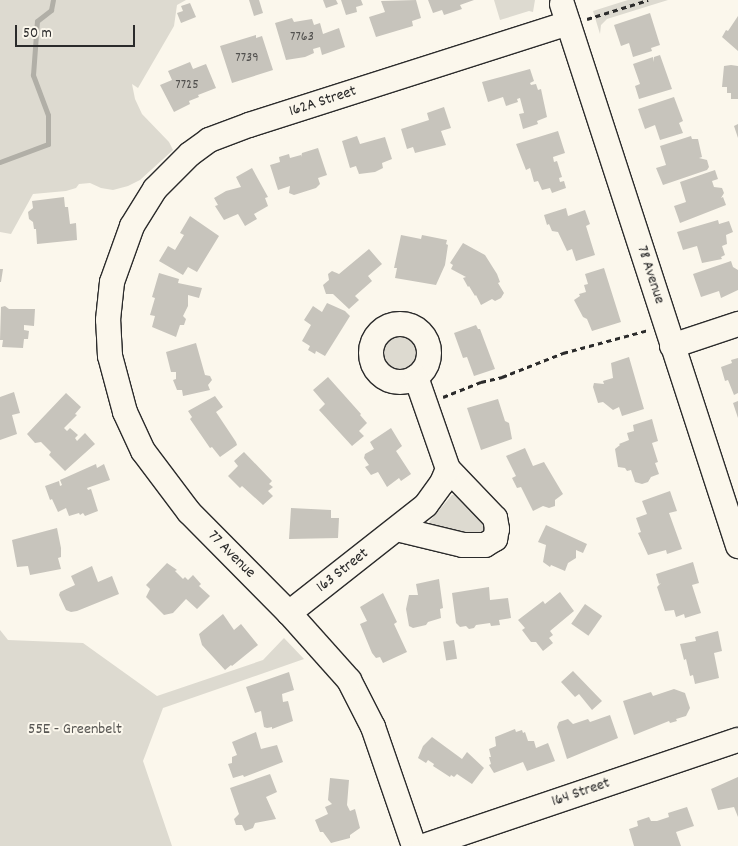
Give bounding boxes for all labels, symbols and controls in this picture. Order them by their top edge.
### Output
scale bar [18,15,138,47]
text: 50 m [23,23,52,45]
house number: 7763 [290,29,314,45]
house number: 7739 [235,50,259,66]
house number: 7725 [175,77,199,93]
street label: 162A Street [287,82,359,122]
street label: 78 Avenue [632,244,668,306]
street label: 77 Avenue [203,527,259,583]
street label: 163 Street [313,545,373,597]
park label: 55E - Greenbelt [28,720,122,740]
street label: 164 Street [549,774,613,812]

